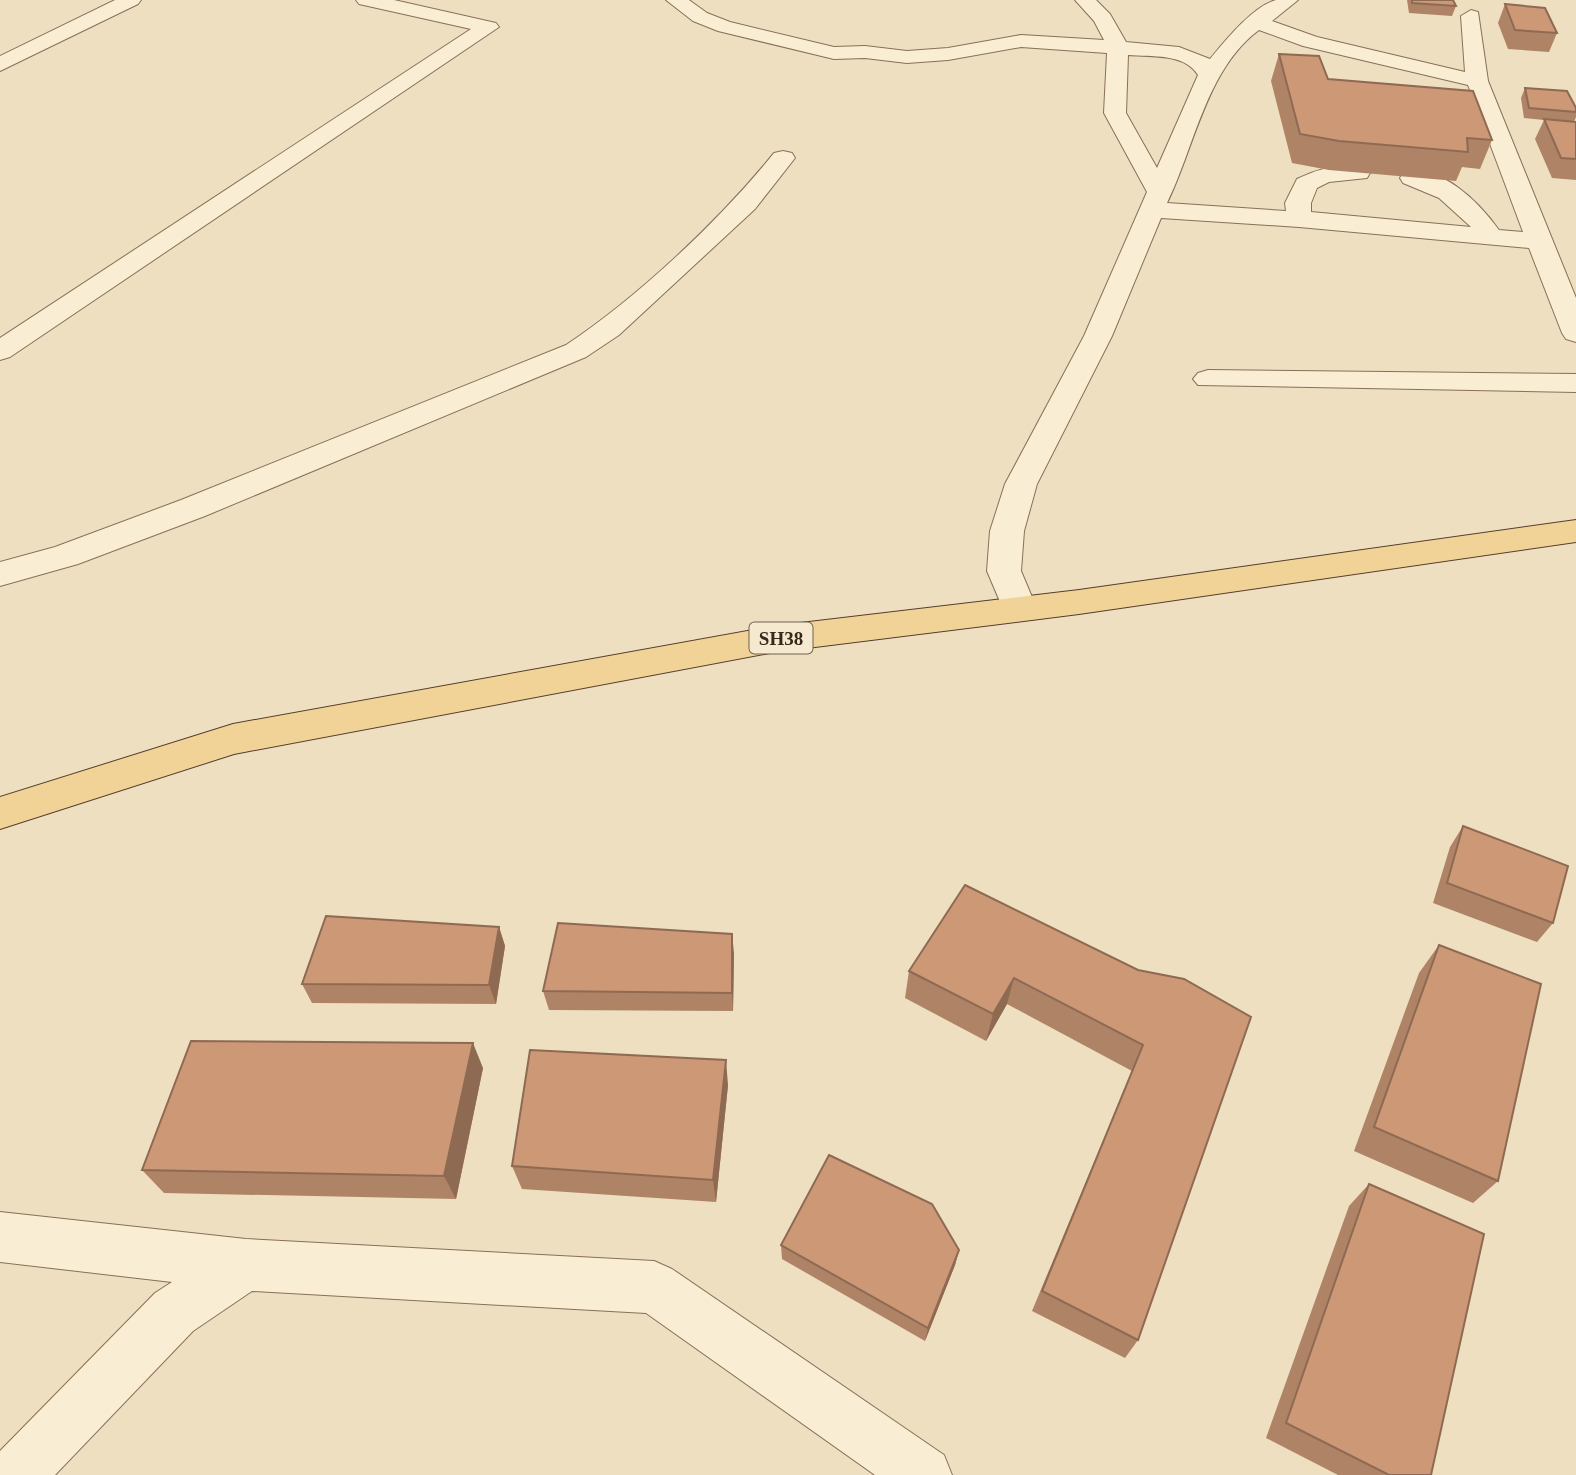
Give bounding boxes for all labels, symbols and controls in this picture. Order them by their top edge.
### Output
road number: SH38 [750,622,812,653]

